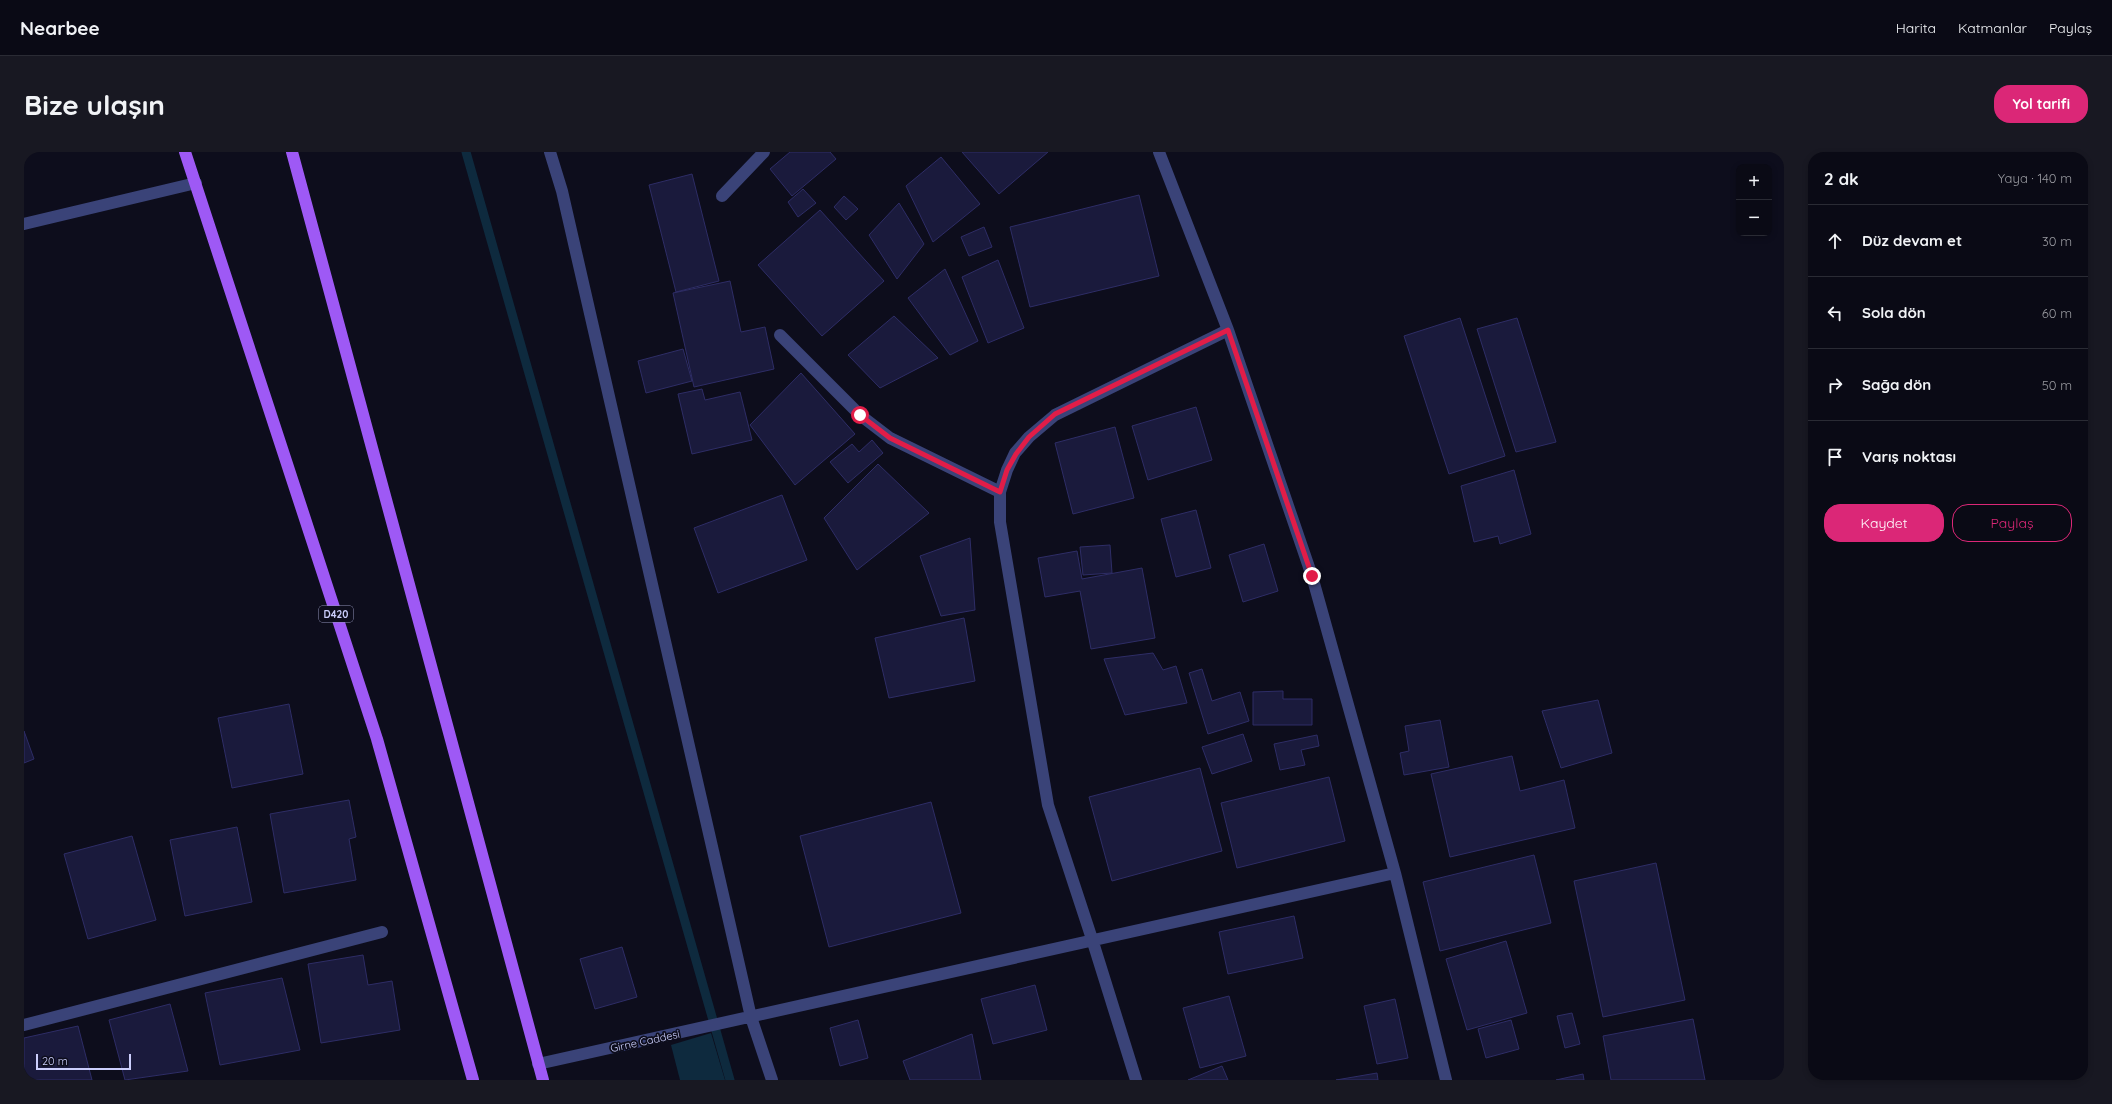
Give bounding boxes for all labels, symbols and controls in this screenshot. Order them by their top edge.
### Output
text: Nearbee [20,16,100,40]
text: Harita [1896,19,1936,37]
text: Katmanlar [1958,19,2027,37]
text: Paylaş [2049,19,2092,37]
button: Yol tarifi [1994,85,2088,123]
text: Bize ulaşın [24,87,165,122]
map controls [1736,164,1772,236]
button: + [1736,164,1772,200]
text: 2 dk [1824,168,1859,189]
text: Yaya · 140 m [1998,170,2072,186]
button: − [1736,200,1772,236]
icon: ahead [1824,230,1846,252]
text: Düz devam et [1862,231,1962,250]
text: 30 m [2042,233,2072,249]
icon: left [1824,302,1846,324]
text: Sola dön [1862,303,1926,322]
text: 60 m [2042,305,2072,321]
icon: right [1824,374,1846,396]
text: Sağa dön [1862,375,1931,394]
text: 50 m [2042,377,2072,393]
route start [851,406,869,424]
icon: arrive [1824,446,1846,468]
text: Varış noktası [1862,447,1956,466]
button: Kaydet [1824,504,1944,542]
button: Paylaş [1952,504,2072,542]
route end [1303,567,1321,585]
road number: D420 [319,606,353,622]
street label: Girne Caddesi [609,1027,681,1055]
scale bar [36,1052,131,1071]
text: 20 m [42,1054,68,1068]

